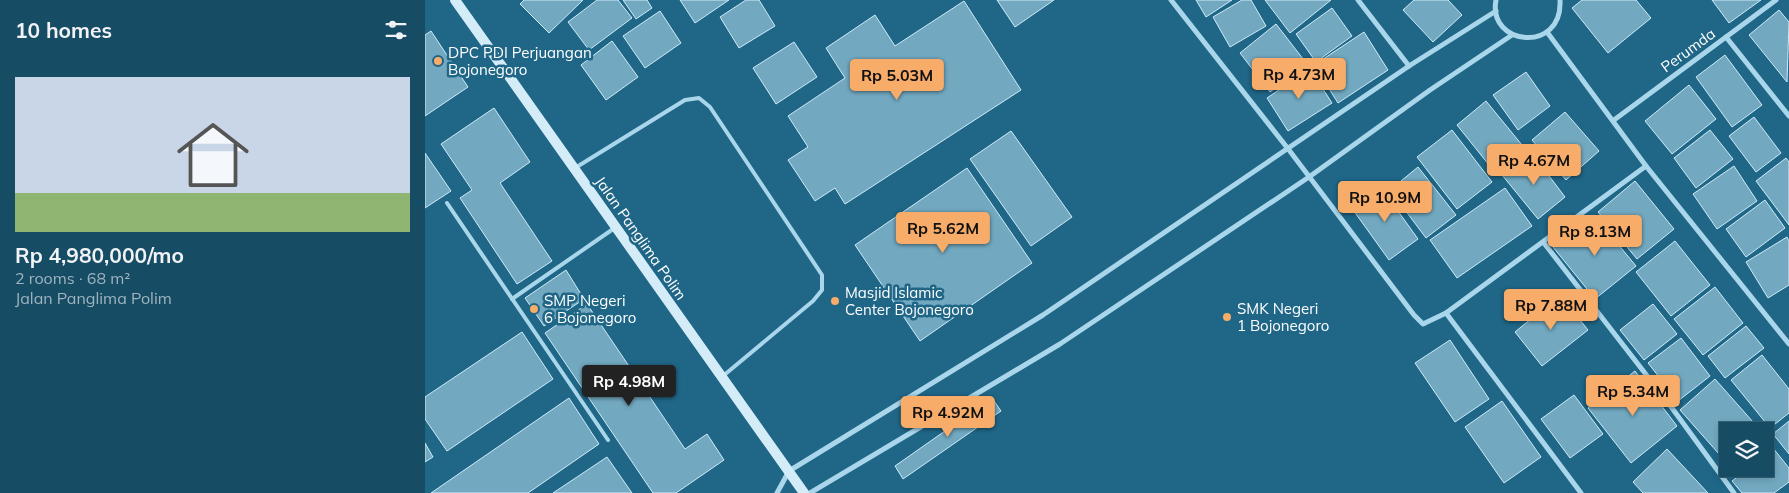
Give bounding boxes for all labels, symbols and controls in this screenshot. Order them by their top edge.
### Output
icon: filters [382,16,410,44]
text: 10 homes [15,17,112,43]
street label: Perumda [1657,24,1719,76]
place label: DPC PDI Perjuangan Bojonegoro [448,43,592,79]
marker: DPC PDI Perjuangan Bojonegoro [432,55,444,67]
pin: Rp 5.03M [845,58,949,101]
pin: Rp 4.73M [1247,58,1351,100]
text: Rp 4.73M [1263,64,1335,84]
text: Rp 5.03M [861,65,933,85]
icon: home [168,110,258,200]
pin: Rp 4.67M [1482,144,1586,186]
text: Rp 4.67M [1498,150,1570,170]
street label: Jalan Panglima Polim [591,172,691,304]
pin: Rp 10.9M [1333,180,1437,223]
text: Rp 10.9M [1349,187,1421,207]
pin: Rp 5.62M [891,212,995,254]
pin: Rp 8.13M [1543,214,1647,257]
text: Rp 5.62M [907,218,979,238]
text: Rp 8.13M [1559,221,1631,241]
text: Rp 4,980,000/mo [15,242,184,268]
text: 2 rooms · 68 m² [15,268,130,288]
place label: Masjid Islamic Center Bojonegoro [845,283,974,319]
text: Jalan Panglima Polim [15,288,172,308]
pin: Rp 7.88M [1499,288,1603,331]
place label: SMP Negeri 6 Bojonegoro [544,291,636,327]
marker: Masjid Islamic Center Bojonegoro [829,295,841,307]
text: Rp 7.88M [1515,295,1587,315]
place label: SMK Negeri 1 Bojonegoro [1237,299,1329,335]
marker: SMP Negeri 6 Bojonegoro [528,303,540,315]
marker: SMK Negeri 1 Bojonegoro [1221,311,1233,323]
pin: Rp 4.98M [577,364,681,407]
text: Rp 4.98M [593,371,665,391]
pin: Rp 5.34M [1581,374,1685,417]
text: Rp 5.34M [1597,381,1669,401]
pin: Rp 4.92M [896,396,1000,438]
text: Rp 4.92M [912,402,984,422]
map controls [1719,422,1774,477]
button: layers [1719,422,1774,477]

